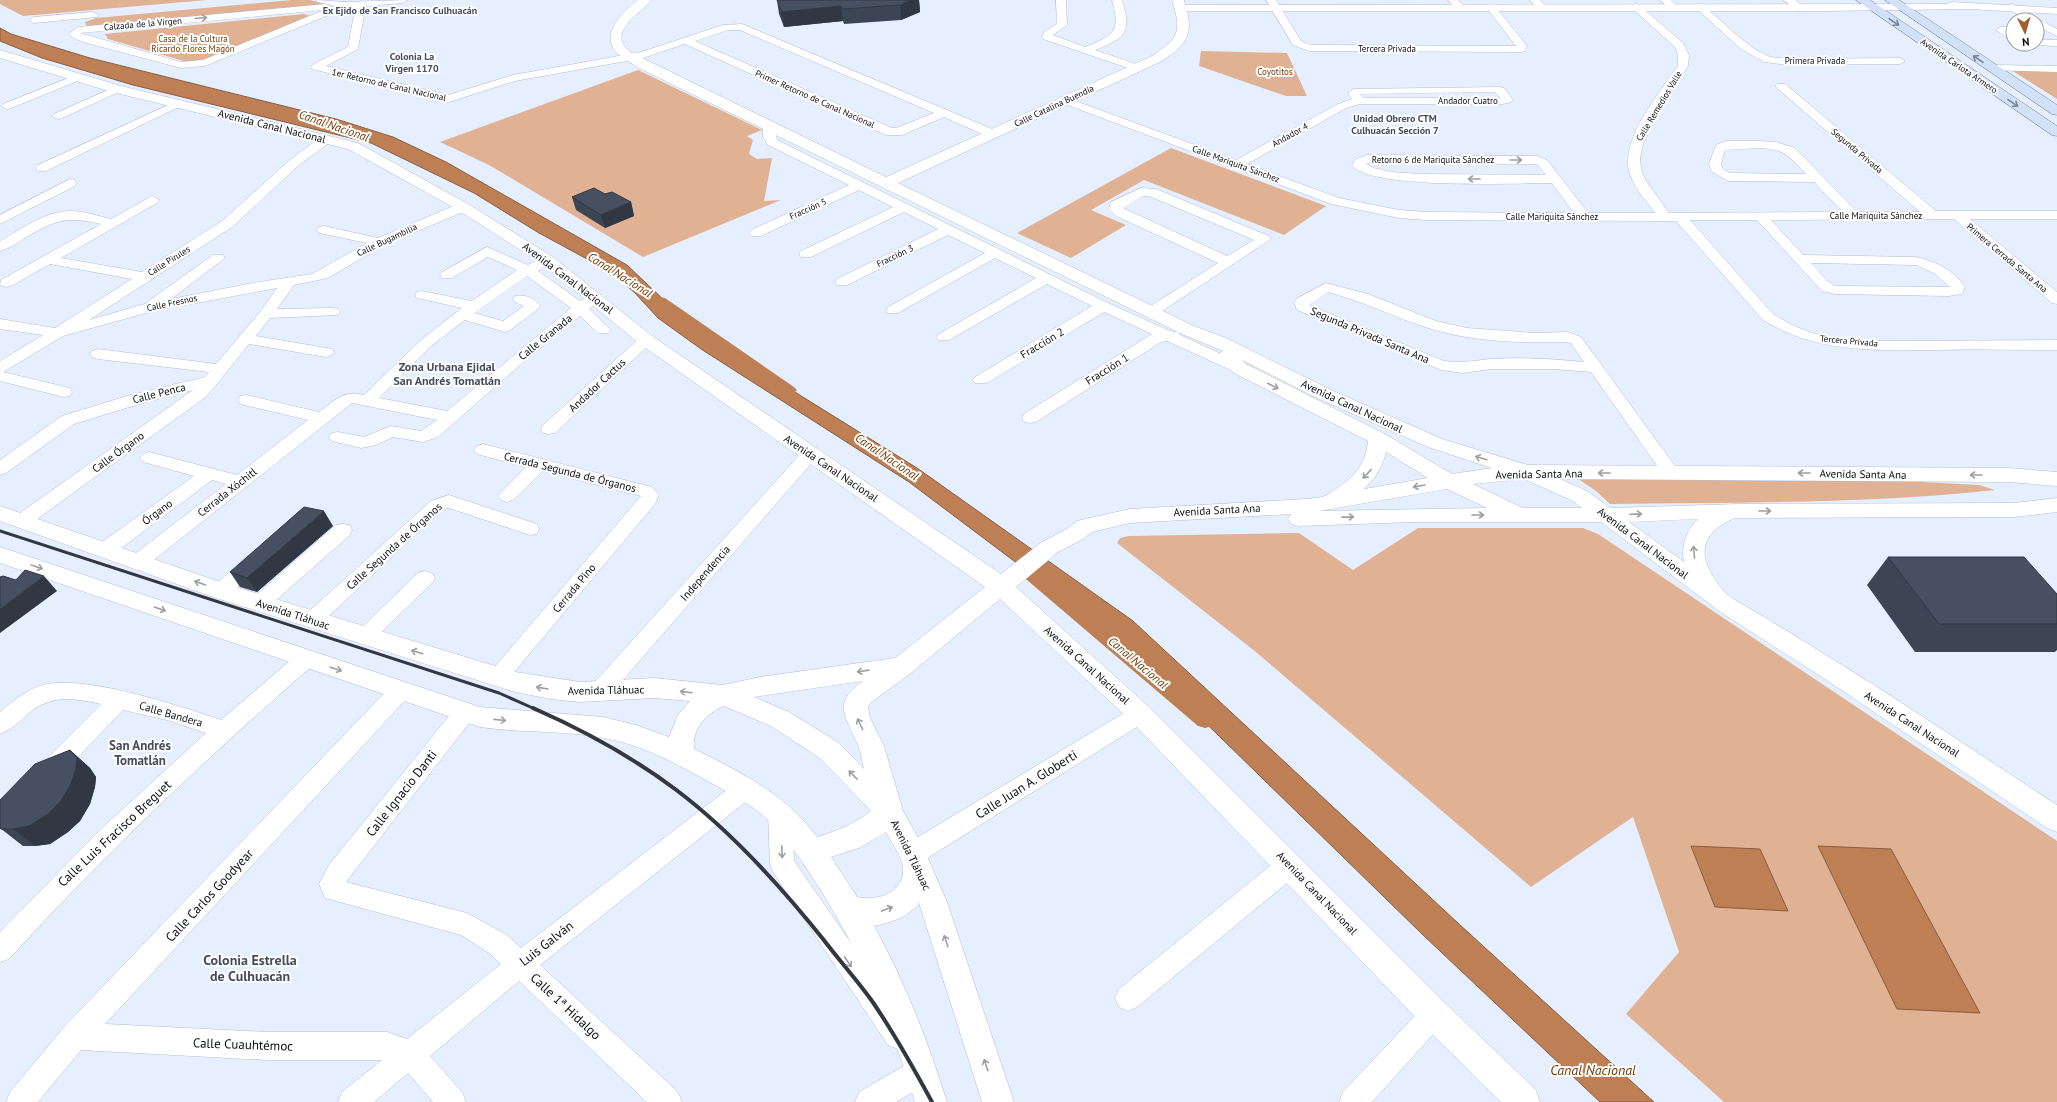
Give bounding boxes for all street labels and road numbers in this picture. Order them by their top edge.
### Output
street label: Calzada de la Virgen [104,15,182,32]
street label: Avenida Carlota Armero [1919,36,2000,96]
street label: Tercera Privada [1358,43,1416,54]
street label: Primera Privada [1785,55,1845,66]
street label: 1er Retorno de Canal Nacional [331,66,448,103]
street label: Primer Retorno de Canal Nacional [754,67,877,130]
street label: Calle Remedios Valle [1633,68,1684,143]
street label: Calle Catalina Buendía [1012,82,1095,129]
street label: Andador Cuatro [1438,95,1498,106]
street label: Avenida Canal Nacional [217,106,328,146]
street label: Andador 4 [1270,120,1310,149]
street label: Segunda Privada [1829,126,1885,175]
street label: Calle Mariquita Sánchez [1191,143,1281,185]
street label: Retorno 6 de Mariquita Sánchez [1372,154,1494,165]
street label: Fracción 5 [787,195,828,222]
street label: Calle Mariquita Sánchez [1830,210,1922,221]
street label: Calle Mariquita Sánchez [1506,211,1598,222]
street label: Calle Bugambilia [355,221,419,258]
street label: Primera Cerrada Santa Ana [1965,221,2050,295]
street label: Avenida Canal Nacional [520,239,617,317]
street label: Fracción 3 [875,242,915,269]
street label: Calle Pirules [145,243,192,278]
street label: Calle Fresnos [146,292,198,313]
street label: Segunda Privada Santa Ana [1308,304,1432,366]
street label: Calle Granada [515,311,575,363]
street label: Fracción 2 [1018,325,1066,361]
street label: Tercera Privada [1820,332,1878,349]
street label: Fracción 1 [1083,350,1131,388]
street label: Andador Cactus [565,355,629,415]
street label: Avenida Canal Nacional [1299,376,1406,436]
street label: Calle Penca [131,380,187,406]
street label: Calle Órgano [89,428,147,476]
street label: Avenida Canal Nacional [781,431,881,505]
street label: Cerrada Segunda de Órganos [502,449,638,495]
street label: Cerrada Xóchitl [195,464,260,520]
street label: Avenida Santa Ana [1495,466,1583,482]
street label: Avenida Santa Ana [1819,466,1907,482]
street label: Órgano [139,496,175,528]
street label: Calle Segunda de Órganos [343,499,445,593]
street label: Avenida Santa Ana [1173,501,1261,519]
street label: Avenida Canal Nacional [1595,504,1692,582]
street label: Independencia [677,542,733,604]
street label: Cerrada Pino [549,561,599,615]
street label: Avenida Tláhuac [254,595,332,633]
street label: Avenida Canal Nacional [1041,623,1133,708]
street label: Avenida Tláhuac [567,682,645,698]
street label: Avenida Canal Nacional [1862,688,1963,760]
street label: Calle Bandera [138,698,204,730]
street label: Calle Juan A. Globerti [972,746,1080,823]
street label: Calle Ignacio Danti [362,747,441,840]
street label: Calle Luis Fracisco Breguet [54,776,175,890]
street label: Avenida Tláhuac [888,817,934,893]
street label: Calle Carlos Goodyear [162,845,257,946]
street label: Avenida Canal Nacional [1274,848,1361,938]
street label: Luis Galván [516,917,577,970]
street label: Calle 1ª Hidalgo [527,969,604,1043]
street label: Calle Cuauhtémoc [193,1034,294,1055]

